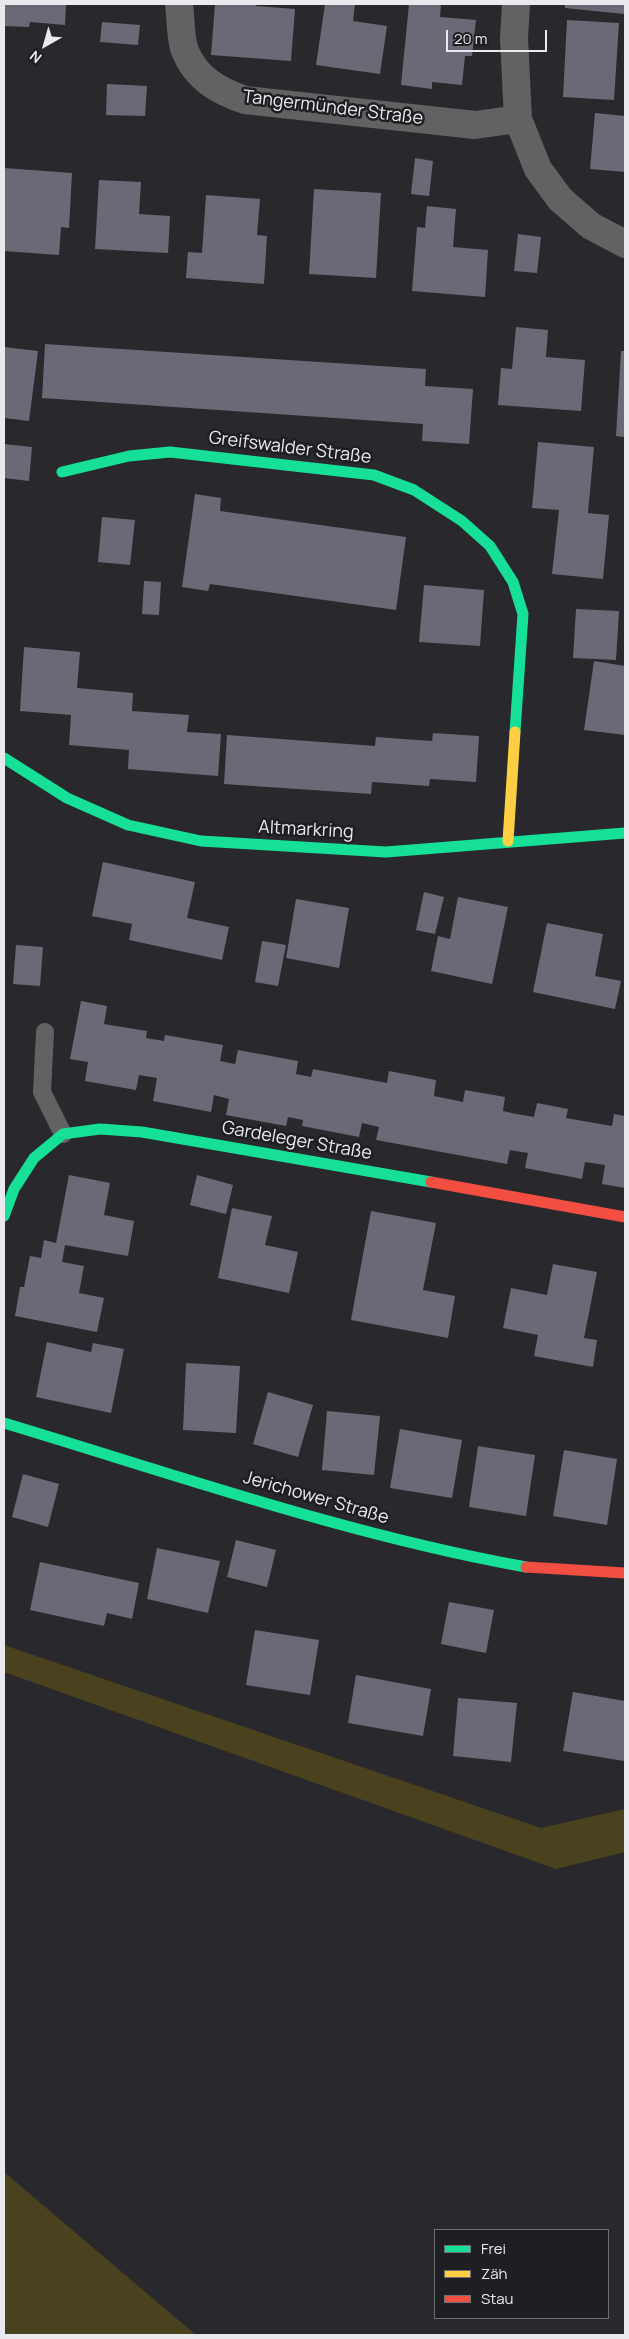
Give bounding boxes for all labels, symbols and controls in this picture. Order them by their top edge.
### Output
north arrow [20,20,70,70]
scale bar [449,20,550,52]
text: 20 m [454,28,487,49]
text: N [26,47,45,68]
street label: Tangermünder Straße [242,86,424,130]
street label: Greifswalder Straße [207,427,373,469]
street label: Altmarkring [258,817,354,843]
street label: Gardeleger Straße [220,1117,374,1165]
street label: Jerichower Straße [241,1467,391,1529]
legend [434,2229,609,2319]
text: Frei [481,2238,506,2259]
text: Zäh [481,2263,507,2284]
text: Stau [481,2288,514,2309]

